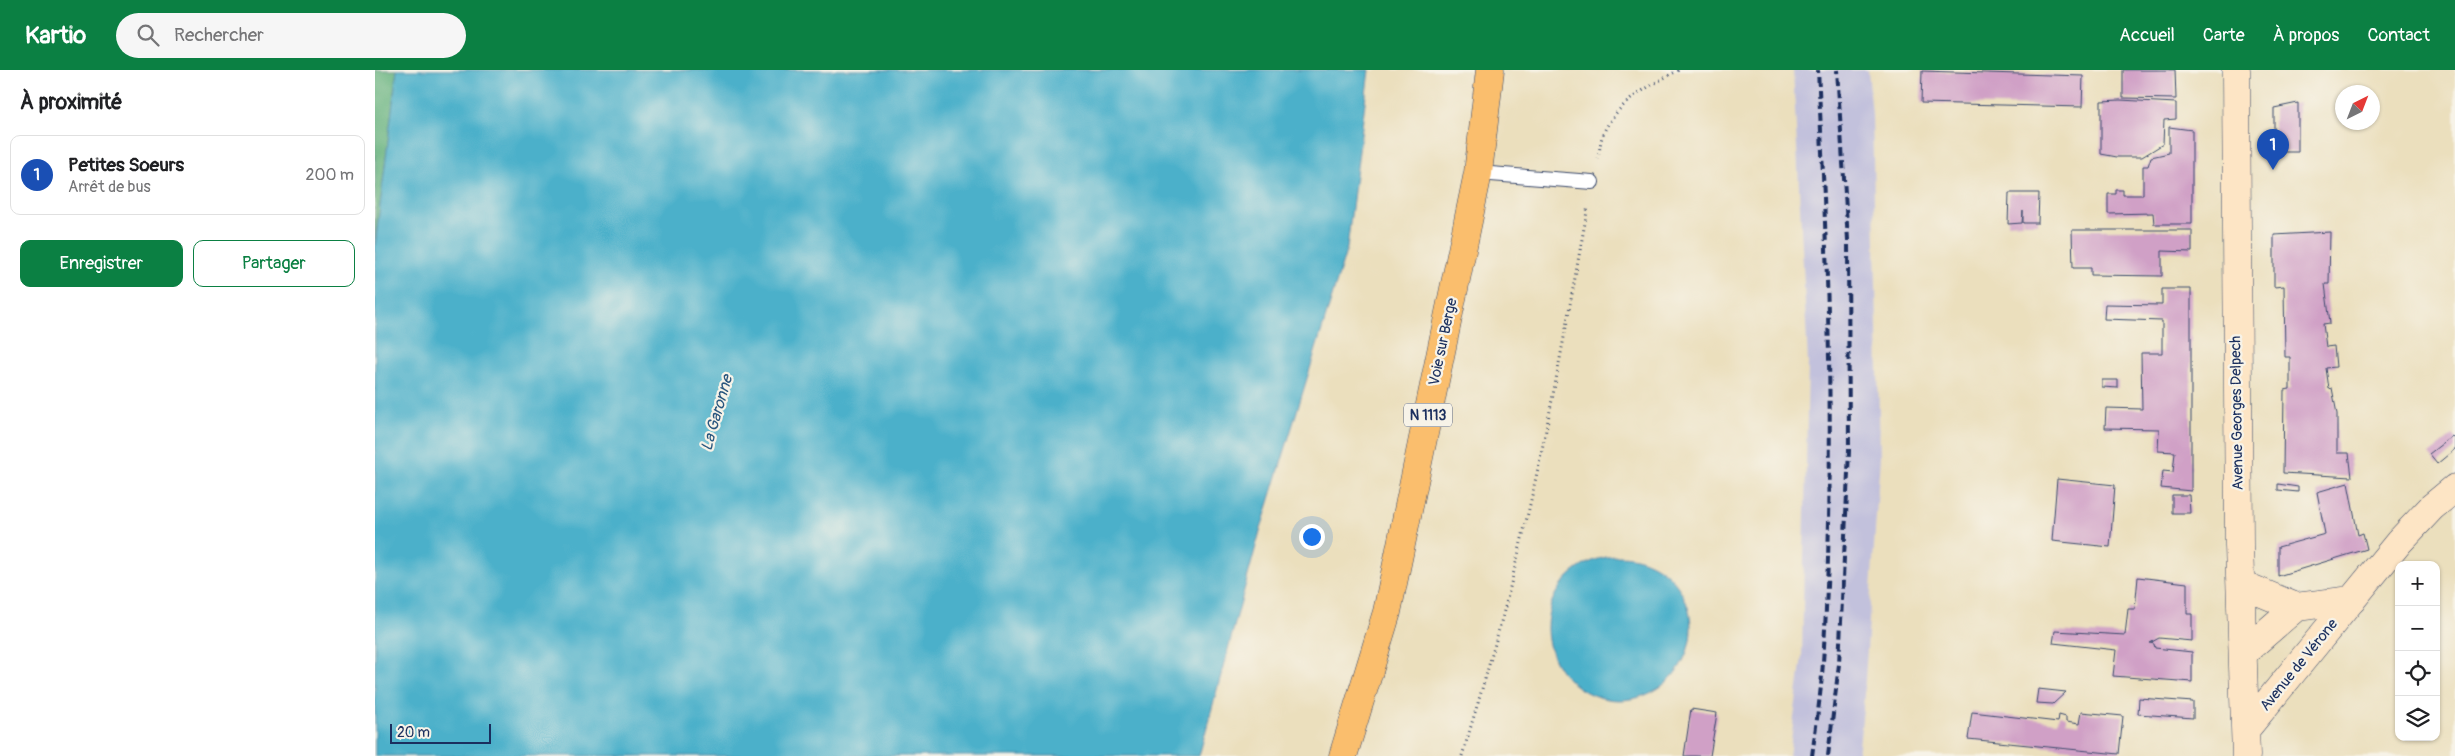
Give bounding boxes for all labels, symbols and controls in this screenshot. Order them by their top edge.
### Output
search box [116,13,466,58]
text: Kartio [25,21,86,50]
icon: search [134,21,162,49]
text: Rechercher [174,23,264,47]
text: Accueil [2119,24,2175,47]
text: Carte [2203,24,2245,47]
text: À propos [2273,24,2339,47]
text: Contact [2367,24,2430,47]
north arrow [2335,85,2380,130]
text: À proximité [20,89,123,116]
pin: 1 [2257,129,2289,170]
text: Petites Soeurs [68,153,184,177]
text: 1 [34,165,40,185]
text: 200 m [306,165,354,185]
text: Arrêt de bus [68,177,151,197]
button: Enregistrer [20,240,183,287]
button: Partager [193,240,355,287]
street label: Voie sur Berge [1424,296,1462,388]
street label: Avenue Georges Delpech [2226,336,2248,490]
water label: La Garonne [697,371,738,453]
road number: N 1113 [1404,404,1452,426]
your location [1299,524,1325,550]
map controls [2395,561,2440,741]
button: + [2395,561,2440,606]
button: − [2395,606,2440,651]
street label: Avenue de Vérone [2256,615,2342,715]
button: locate [2395,651,2440,696]
button: layers [2395,696,2440,741]
scale bar [390,721,491,744]
text: 20 m [397,724,430,741]

